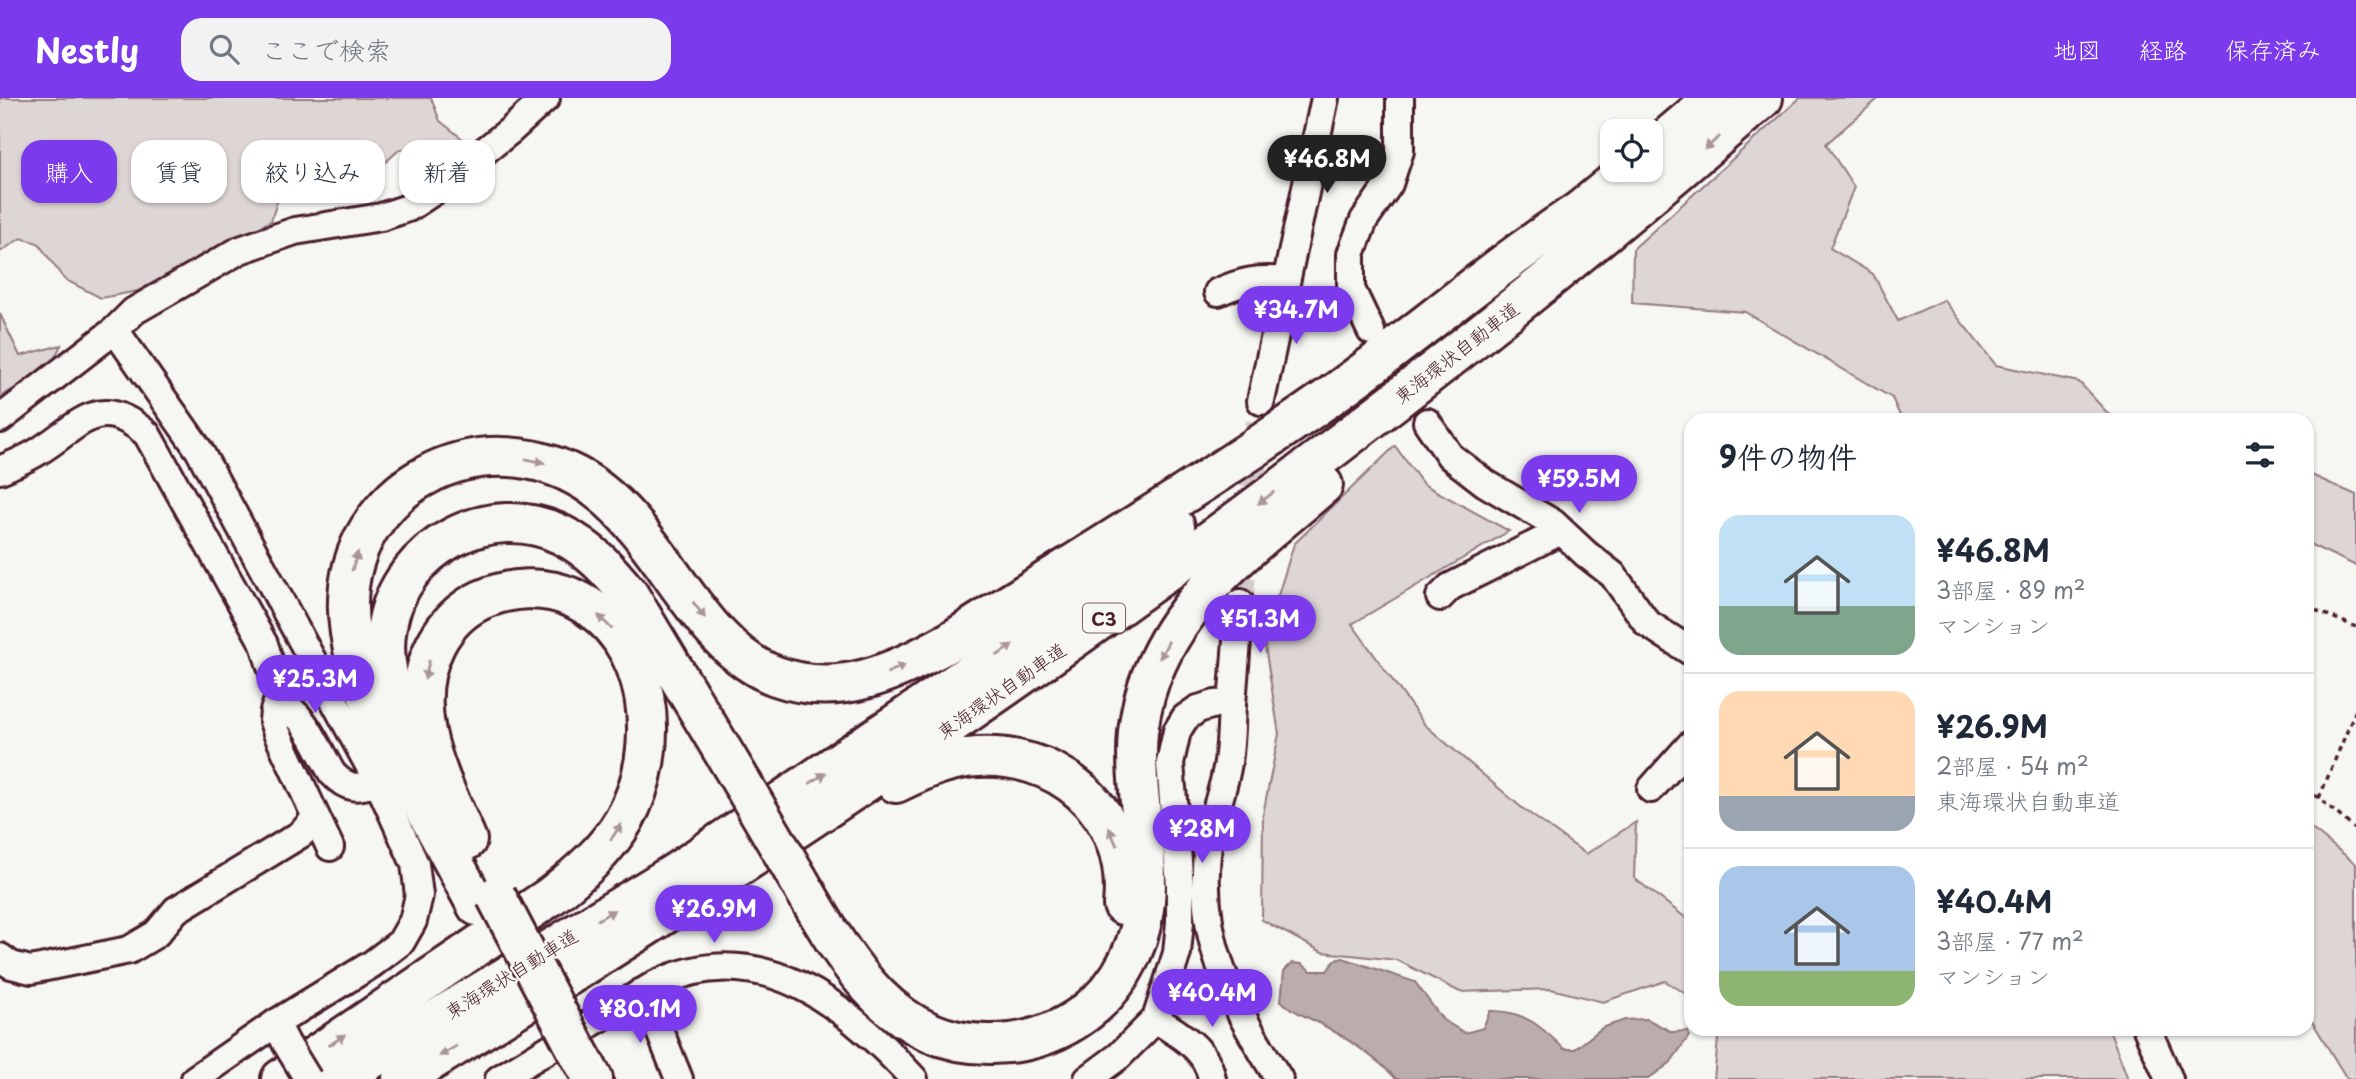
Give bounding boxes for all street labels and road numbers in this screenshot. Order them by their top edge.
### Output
street label: 東海環状自動車道 [1387,294,1525,410]
road number: C3 [1083,604,1125,632]
street label: 東海環状自動車道 [931,635,1071,745]
street label: 東海環状自動車道 [439,921,583,1025]

